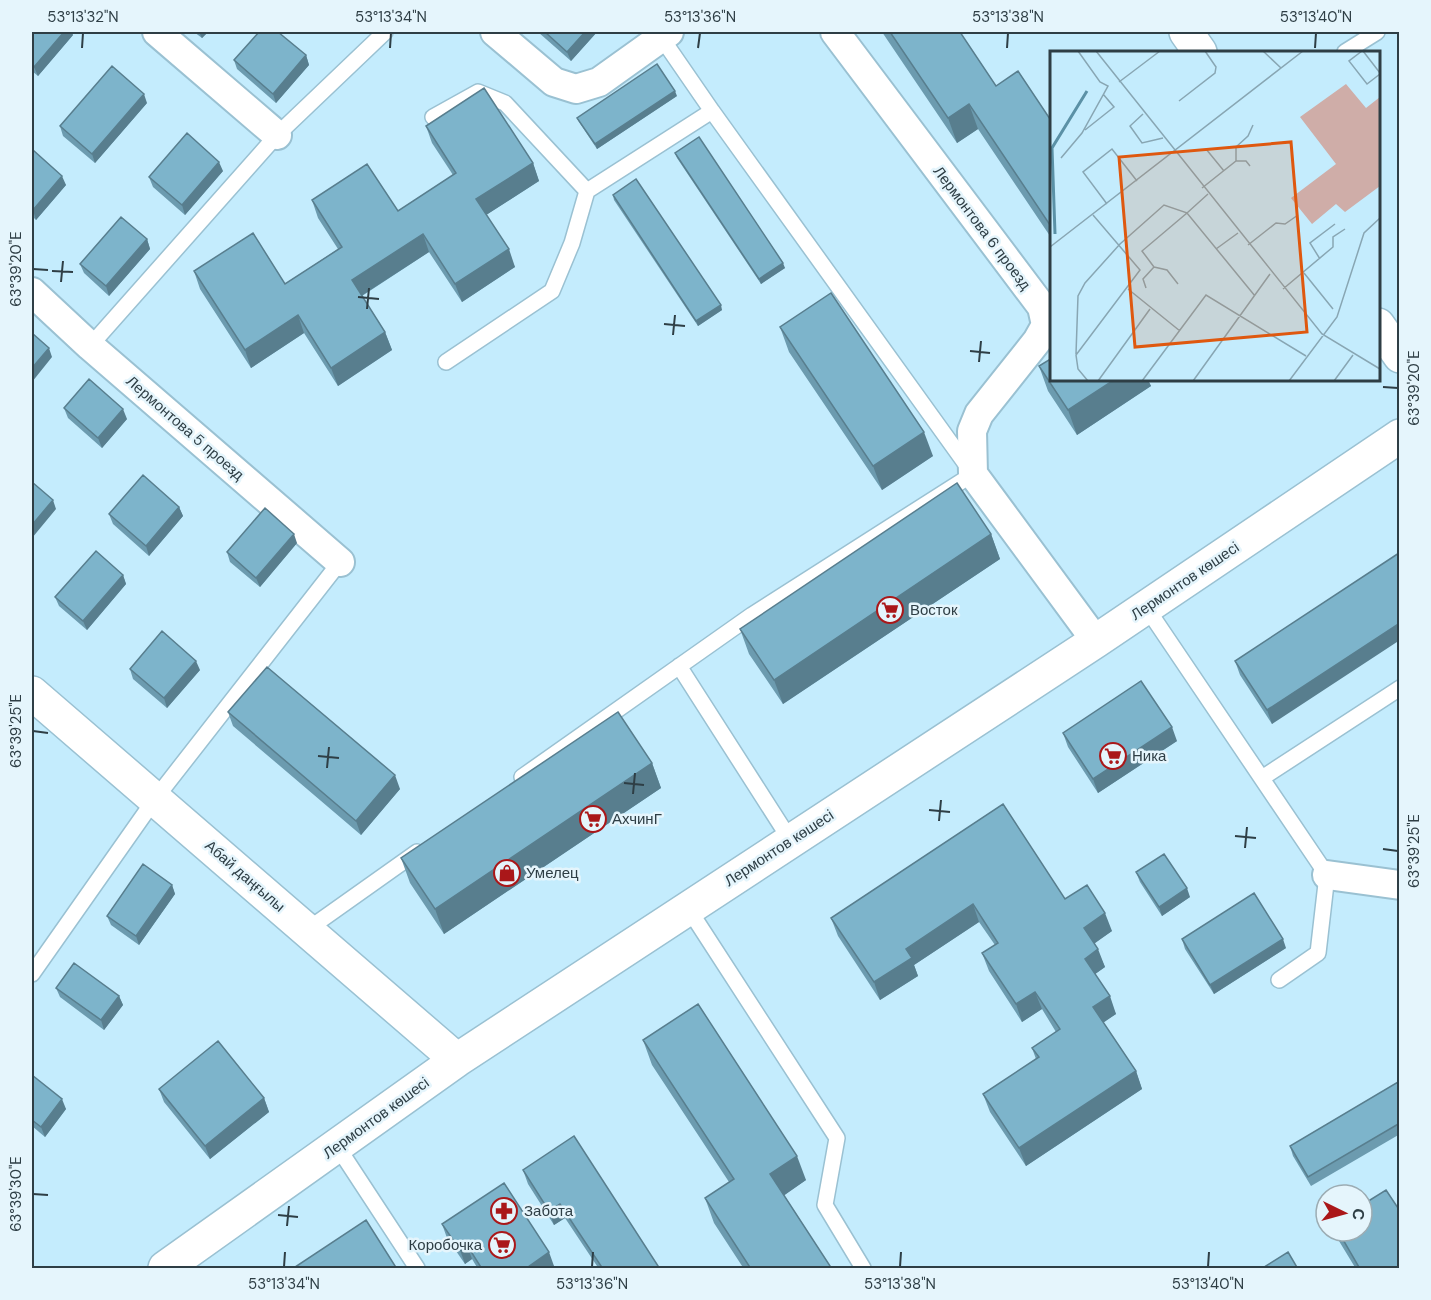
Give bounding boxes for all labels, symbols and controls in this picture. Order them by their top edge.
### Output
text: 53°13'32"N [47,7,119,27]
text: 53°13'34"N [355,7,427,27]
text: 53°13'36"N [664,7,736,27]
text: 53°13'38"N [972,7,1044,27]
text: 53°13'40"N [1280,7,1352,27]
inset map [1050,51,1380,381]
street label: Лермонтова 6 проезд [929,162,1035,294]
text: 63°39'20"E [6,231,26,307]
text: 63°39'20"E [1404,350,1424,426]
street label: Лермонтова 5 проезд [122,371,248,485]
street label: Лермонтов көшесі [1127,537,1243,625]
supermarket icon: Восток [875,595,905,625]
place label: Восток [910,600,958,620]
text: 63°39'25"E [6,694,26,768]
supermarket icon: Ника [1098,741,1128,771]
place label: Ника [1132,746,1167,766]
supermarket icon: АхчинГ [578,804,608,834]
street label: Лермонтов көшесі [720,805,838,891]
place label: АхчинГ [612,809,662,829]
text: 63°39'25"E [1404,814,1424,888]
street label: Абай даңғылы [201,836,289,916]
shop icon: Умелец [492,858,522,888]
place label: Умелец [526,863,579,883]
street label: Лермонтов көшесі [319,1073,433,1163]
text: 63°39'30"E [6,1156,26,1232]
north arrow [1314,1183,1374,1243]
pharmacy icon: Забота [489,1196,519,1226]
place label: Забота [524,1201,574,1221]
text: С [1347,1208,1369,1221]
supermarket icon: Коробочка [487,1230,517,1260]
place label: Коробочка [409,1235,483,1255]
text: 53°13'34"N [248,1274,320,1294]
text: 53°13'36"N [556,1274,628,1294]
text: 53°13'38"N [864,1274,936,1294]
text: 53°13'40"N [1172,1274,1244,1294]

